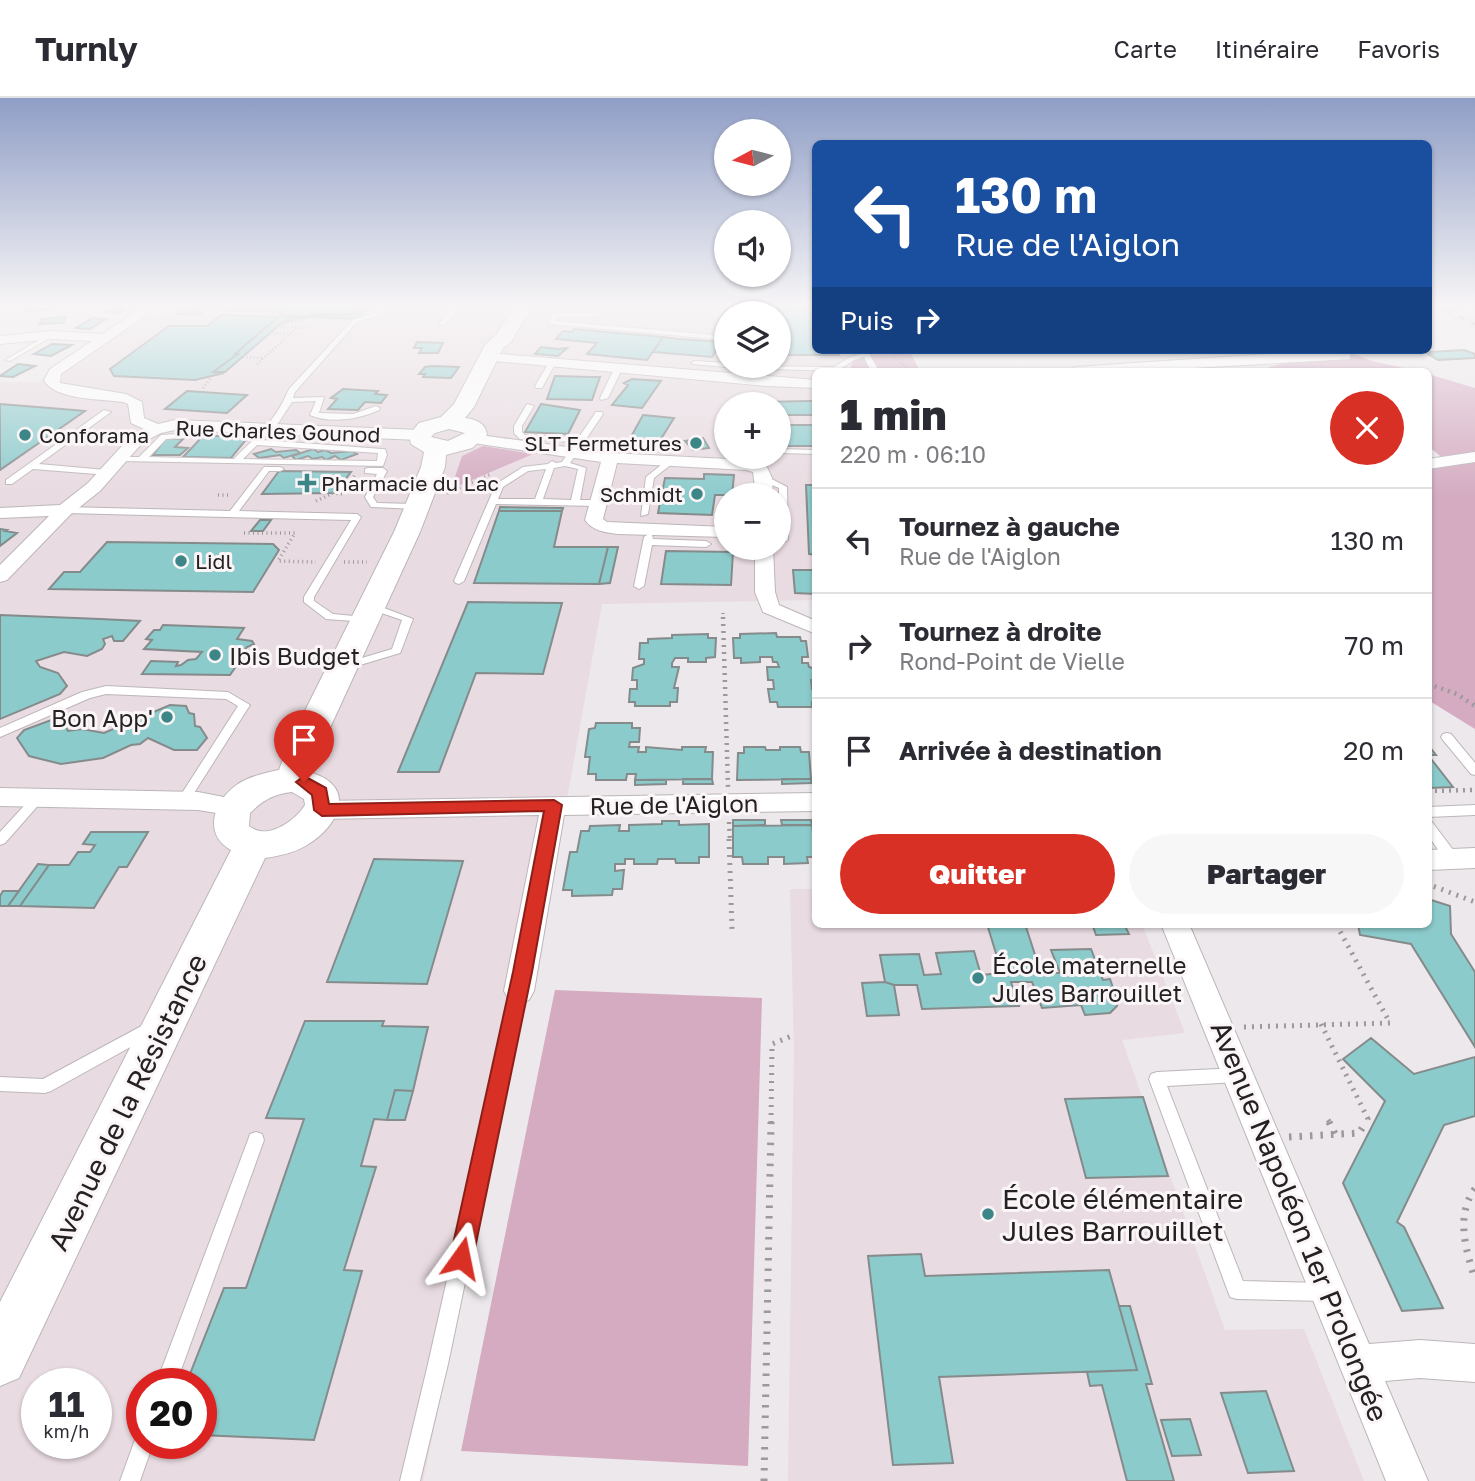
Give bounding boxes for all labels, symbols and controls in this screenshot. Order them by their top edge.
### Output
text: Turnly [35,29,138,68]
text: Carte [1114,34,1177,63]
text: Itinéraire [1215,34,1319,63]
text: Favoris [1357,34,1440,63]
north arrow [714,119,791,196]
map controls [714,119,791,560]
text: 130 m [955,165,1097,224]
icon: left [840,168,931,259]
button: sound [714,210,791,287]
text: Rue de l'Aiglon [955,225,1180,263]
button: layers [714,301,791,378]
icon: right [908,301,946,339]
text: Puis [840,305,894,336]
text: 1 min [840,389,947,439]
button: close [1330,391,1404,465]
button: + [714,392,791,469]
street label: Rue Charles Gounod [175,414,381,448]
place label: Conforama [39,422,149,448]
marker: Conforama [17,427,33,443]
place label: SLT Fermetures [524,430,682,456]
marker: SLT Fermetures [688,435,704,451]
text: 220 m · 06:10 [840,440,986,468]
place label: Pharmacie du Lac [321,470,499,496]
marker: Pharmacie du Lac [299,475,315,491]
place label: Schmidt [600,481,683,507]
button: − [714,483,791,560]
marker: Schmidt [689,486,705,502]
text: Tournez à gauche [899,511,1120,542]
icon: left [840,522,878,560]
text: 130 m [1331,525,1404,556]
text: Rue de l'Aiglon [899,542,1061,570]
place label: Lidl [195,548,232,574]
marker: Lidl [173,553,189,569]
text: Tournez à droite [899,616,1102,647]
icon: right [840,627,878,665]
text: 70 m [1345,630,1404,661]
place label: Ibis Budget [229,641,360,670]
marker: Ibis Budget [207,647,223,663]
text: Rond-Point de Vielle [899,647,1125,675]
place label: Bon App' [51,703,153,732]
marker: Bon App' [159,709,175,725]
pin [274,710,334,782]
icon: arrive [285,721,323,759]
icon: arrive [840,732,878,770]
text: Arrivée à destination [899,735,1162,766]
text: 20 m [1343,735,1404,766]
street label: Rue de l'Aiglon [589,788,759,820]
button: Quitter [840,834,1115,914]
button: Partager [1129,834,1404,914]
street label: Avenue de la Résistance [41,948,213,1256]
place label: École maternelle Jules Barrouillet [992,950,1186,1007]
marker: École maternelle Jules Barrouillet [970,970,986,986]
street label: Avenue Napoléon 1er Prolongée [1204,1016,1396,1426]
place label: École élémentaire Jules Barrouillet [1002,1182,1243,1247]
marker: École élémentaire Jules Barrouillet [980,1206,996,1222]
position arrow [424,1221,498,1295]
speed limit sign: 20 [126,1368,217,1459]
text: 11 [48,1383,85,1425]
text: km/h [44,1420,89,1442]

